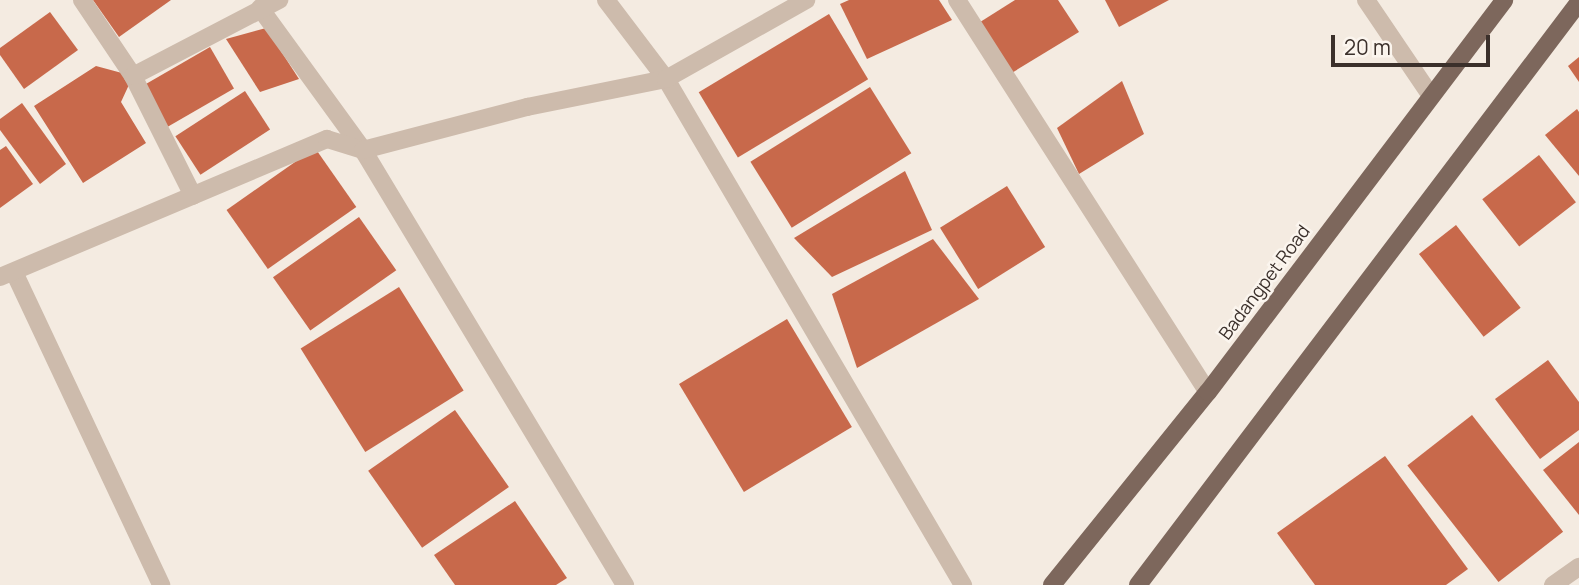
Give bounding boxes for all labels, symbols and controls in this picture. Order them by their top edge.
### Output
scale bar [1334,21,1493,65]
text: 20 m [1344,33,1391,61]
street label: Badangpet Road [1214,221,1314,343]

